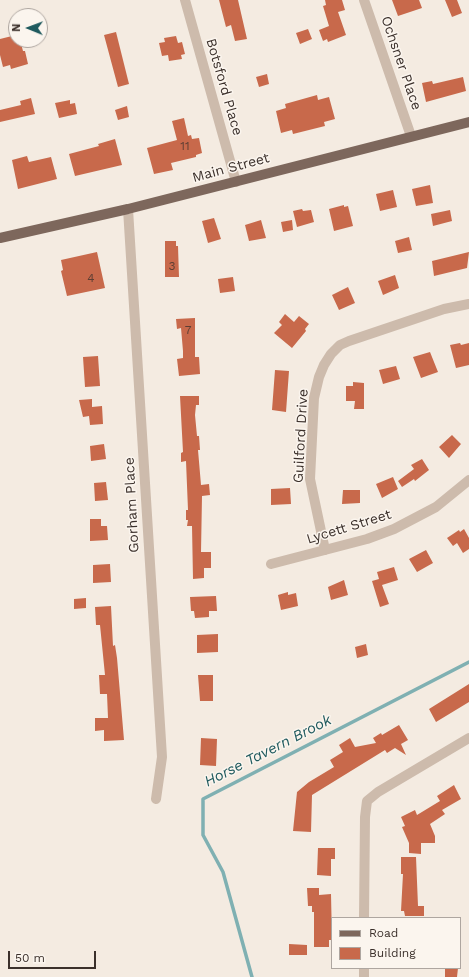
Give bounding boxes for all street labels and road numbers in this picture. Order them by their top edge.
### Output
street label: Ochsner Place [377,14,425,112]
street label: Botsford Place [202,37,246,137]
street label: Main Street [191,150,271,186]
street label: Guilford Drive [290,388,312,484]
street label: Gorham Place [121,457,143,553]
street label: Lycett Street [305,506,393,548]

